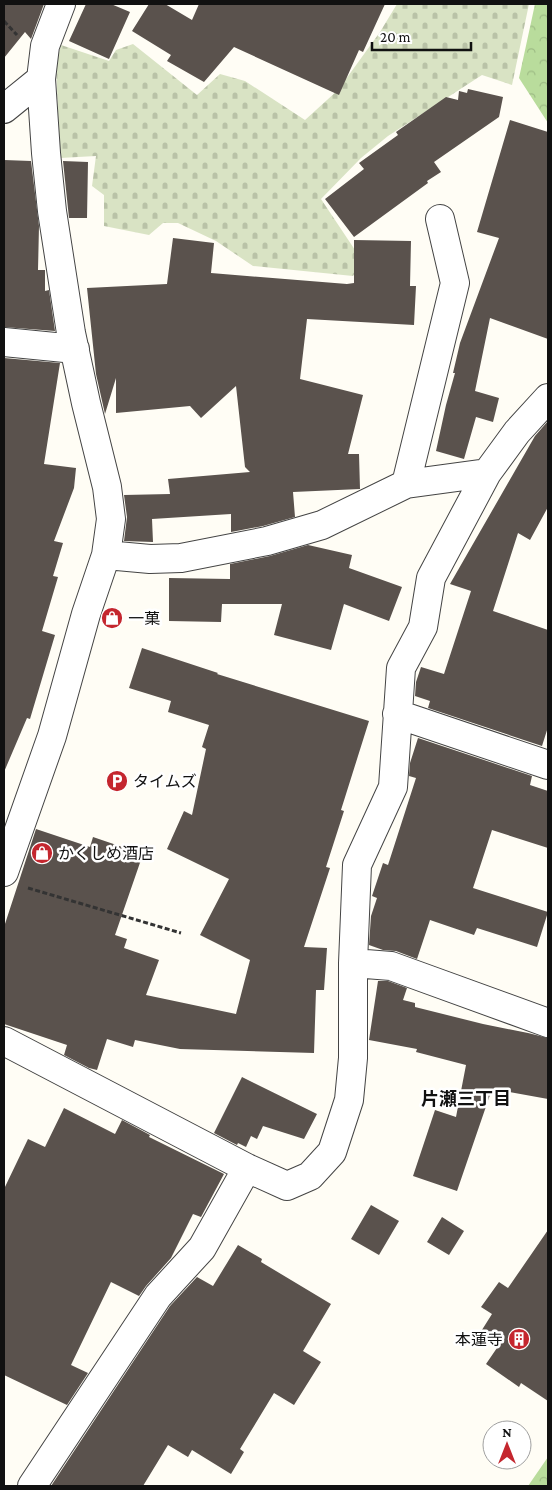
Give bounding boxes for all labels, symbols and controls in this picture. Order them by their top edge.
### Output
scale bar [372,20,471,52]
text: 20 m [380,29,411,45]
shop icon: 一菓 [100,606,124,630]
place label: 一菓 [128,610,160,627]
parking icon: タイムズ [105,769,129,793]
place label: タイムズ [133,773,197,790]
shop icon: かくしめ酒店 [30,841,54,865]
place label: かくしめ酒店 [58,845,154,862]
district label: 片瀬三丁目 [421,1089,511,1109]
building icon: 本蓮寺 [507,1327,531,1351]
place label: 本蓮寺 [455,1331,503,1348]
north arrow [482,1420,532,1470]
text: N [502,1424,512,1440]

